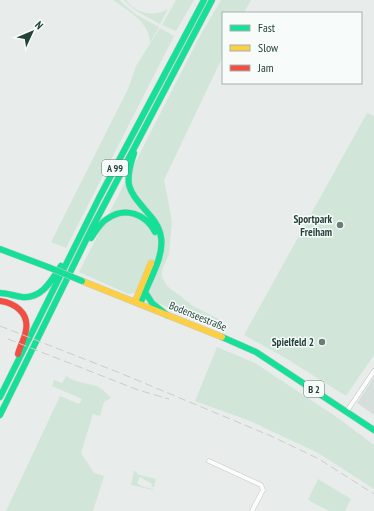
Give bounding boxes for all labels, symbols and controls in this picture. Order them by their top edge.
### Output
north arrow [12,12,52,52]
legend [222,12,362,84]
text: N [32,18,46,32]
text: Fast [258,20,276,35]
text: Slow [258,40,279,55]
text: Jam [257,60,274,75]
road number: A 99 [102,160,128,176]
place label: Sportpark Freiham [293,212,332,239]
marker: Sportpark Freiham [335,220,345,230]
street label: Bodenseestraße [167,298,229,334]
place label: Spielfeld 2 [272,335,314,349]
marker: Spielfeld 2 [317,337,327,347]
road number: B 2 [304,381,324,397]

